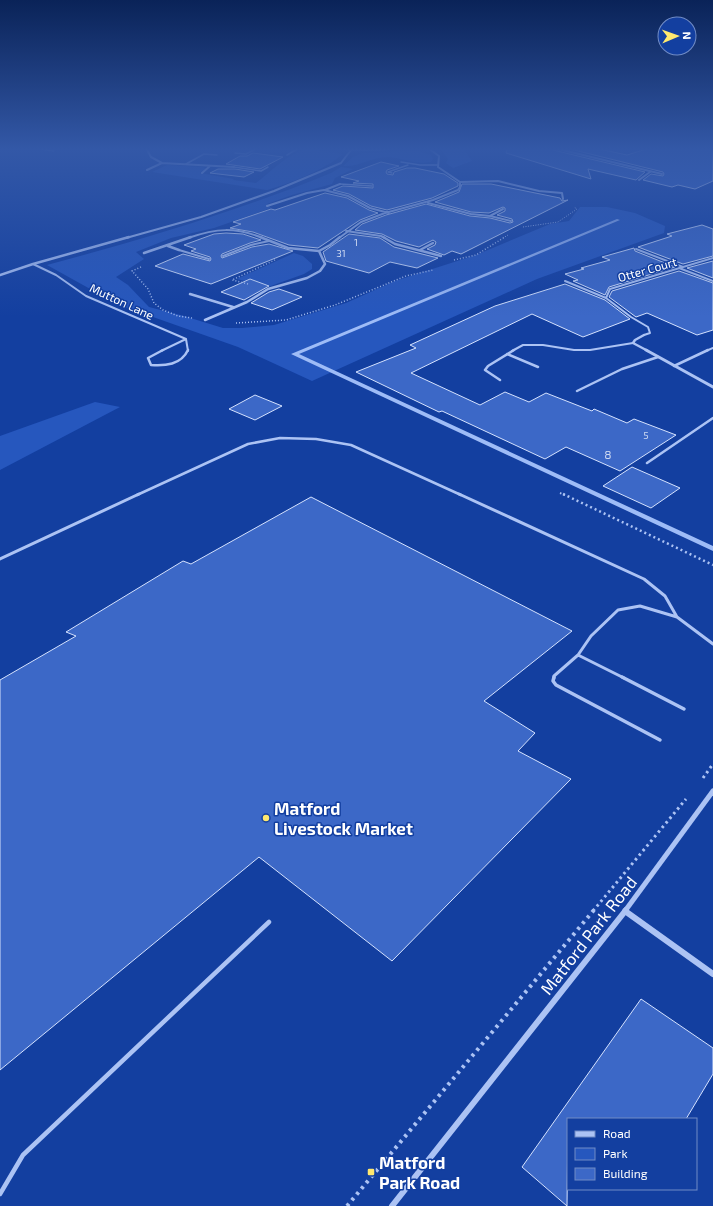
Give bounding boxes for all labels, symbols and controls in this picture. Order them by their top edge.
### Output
north arrow [657,16,697,56]
text: N [681,31,694,40]
house number: 1 [354,236,358,248]
house number: 31 [336,247,346,259]
street label: Otter Court [616,254,679,284]
street label: Mutton Lane [88,280,156,322]
house number: 5 [643,429,649,441]
house number: 8 [604,447,612,461]
place label: Matford Livestock Market [274,798,413,838]
marker: Matford Livestock Market [261,813,271,823]
street label: Matford Park Road [536,872,640,998]
legend [567,1118,697,1190]
text: Road [603,1126,631,1140]
text: Park [603,1146,628,1160]
place label: Matford Park Road [379,1152,460,1192]
text: Building [603,1166,648,1180]
marker: Matford Park Road [366,1167,376,1177]

